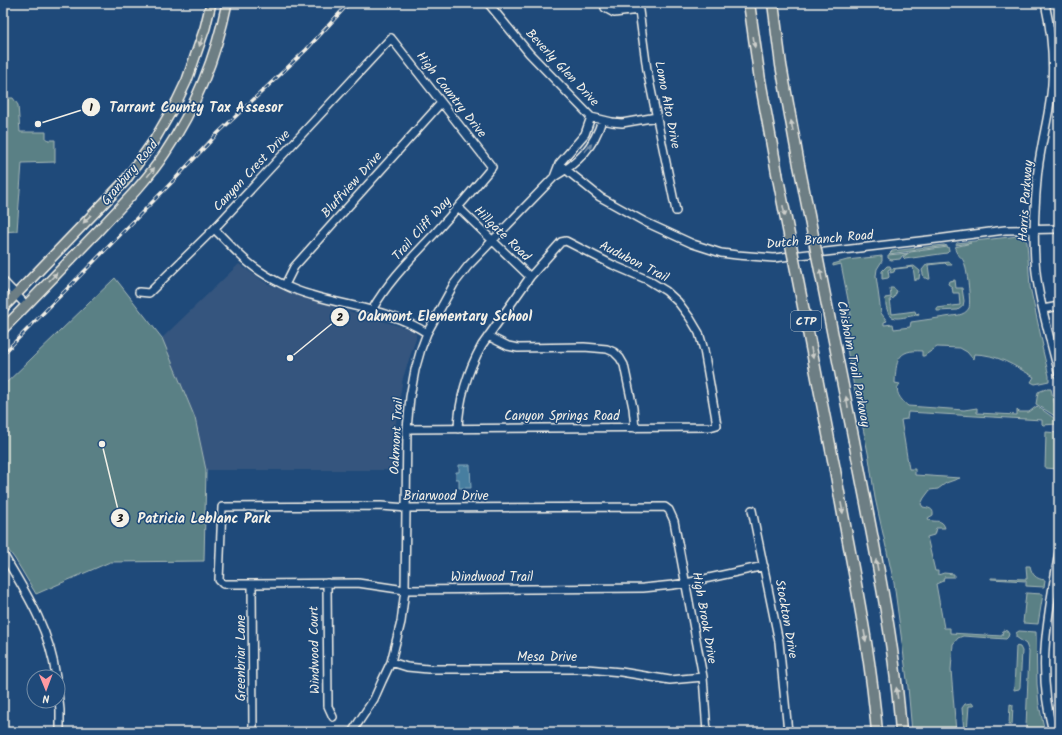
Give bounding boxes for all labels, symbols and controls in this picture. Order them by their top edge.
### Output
street label: Beverly Glen Drive [520,24,604,112]
one-way arrow [198,35,204,47]
one-way arrow [751,36,757,48]
street label: High Country Drive [410,47,492,143]
street label: Lomo Alto Drive [648,59,686,151]
callout: Tarrant County Tax Assesor [81,94,291,120]
text: Tarrant County Tax Assesor [109,97,284,119]
text: 1 [89,98,93,117]
one-way arrow [788,120,794,133]
street label: Canyon Crest Drive [208,125,296,217]
street label: Granbury Road [96,135,164,210]
one-way arrow [584,143,593,153]
street label: Bluffview Drive [316,147,388,223]
street label: Harris Parkway [1013,159,1039,243]
one-way arrow [147,167,156,178]
street label: Trail Cliff Way [387,191,457,266]
street label: Hillgate Road [469,201,536,267]
one-way arrow [782,205,788,217]
one-way arrow [82,214,92,224]
street label: Dutch Branch Road [766,225,875,255]
street label: Audubon Trail [596,236,672,288]
one-way arrow [818,269,824,281]
one-way arrow [48,272,58,282]
street label: Chisholm Trail Parkway [830,299,876,430]
callout: Oakmont Elementary School [330,304,541,330]
text: Oakmont Elementary School [358,306,533,328]
text: 2 [337,308,344,327]
road number: CTP [791,311,821,331]
one-way arrow [809,346,815,359]
one-way arrow [843,396,849,408]
street label: Oakmont Trail [384,397,410,475]
street label: Canyon Springs Road [504,406,620,427]
street label: Briarwood Drive [403,486,489,507]
one-way arrow [839,502,845,514]
callout: Patricia Leblanc Park [110,505,279,531]
text: Patricia Leblanc Park [138,508,272,530]
text: 3 [116,509,124,528]
one-way arrow [874,559,880,571]
street label: Windwood Trail [451,567,533,588]
street label: High Brook Drive [686,570,722,666]
street label: Stockton Drive [769,578,803,660]
street label: Windwood Court [304,605,326,694]
street label: Greenbriar Lane [231,615,252,701]
one-way arrow [862,630,868,642]
street label: Mesa Drive [517,647,577,668]
north arrow [26,669,66,709]
one-way arrow [894,687,900,699]
text: N [42,689,50,707]

